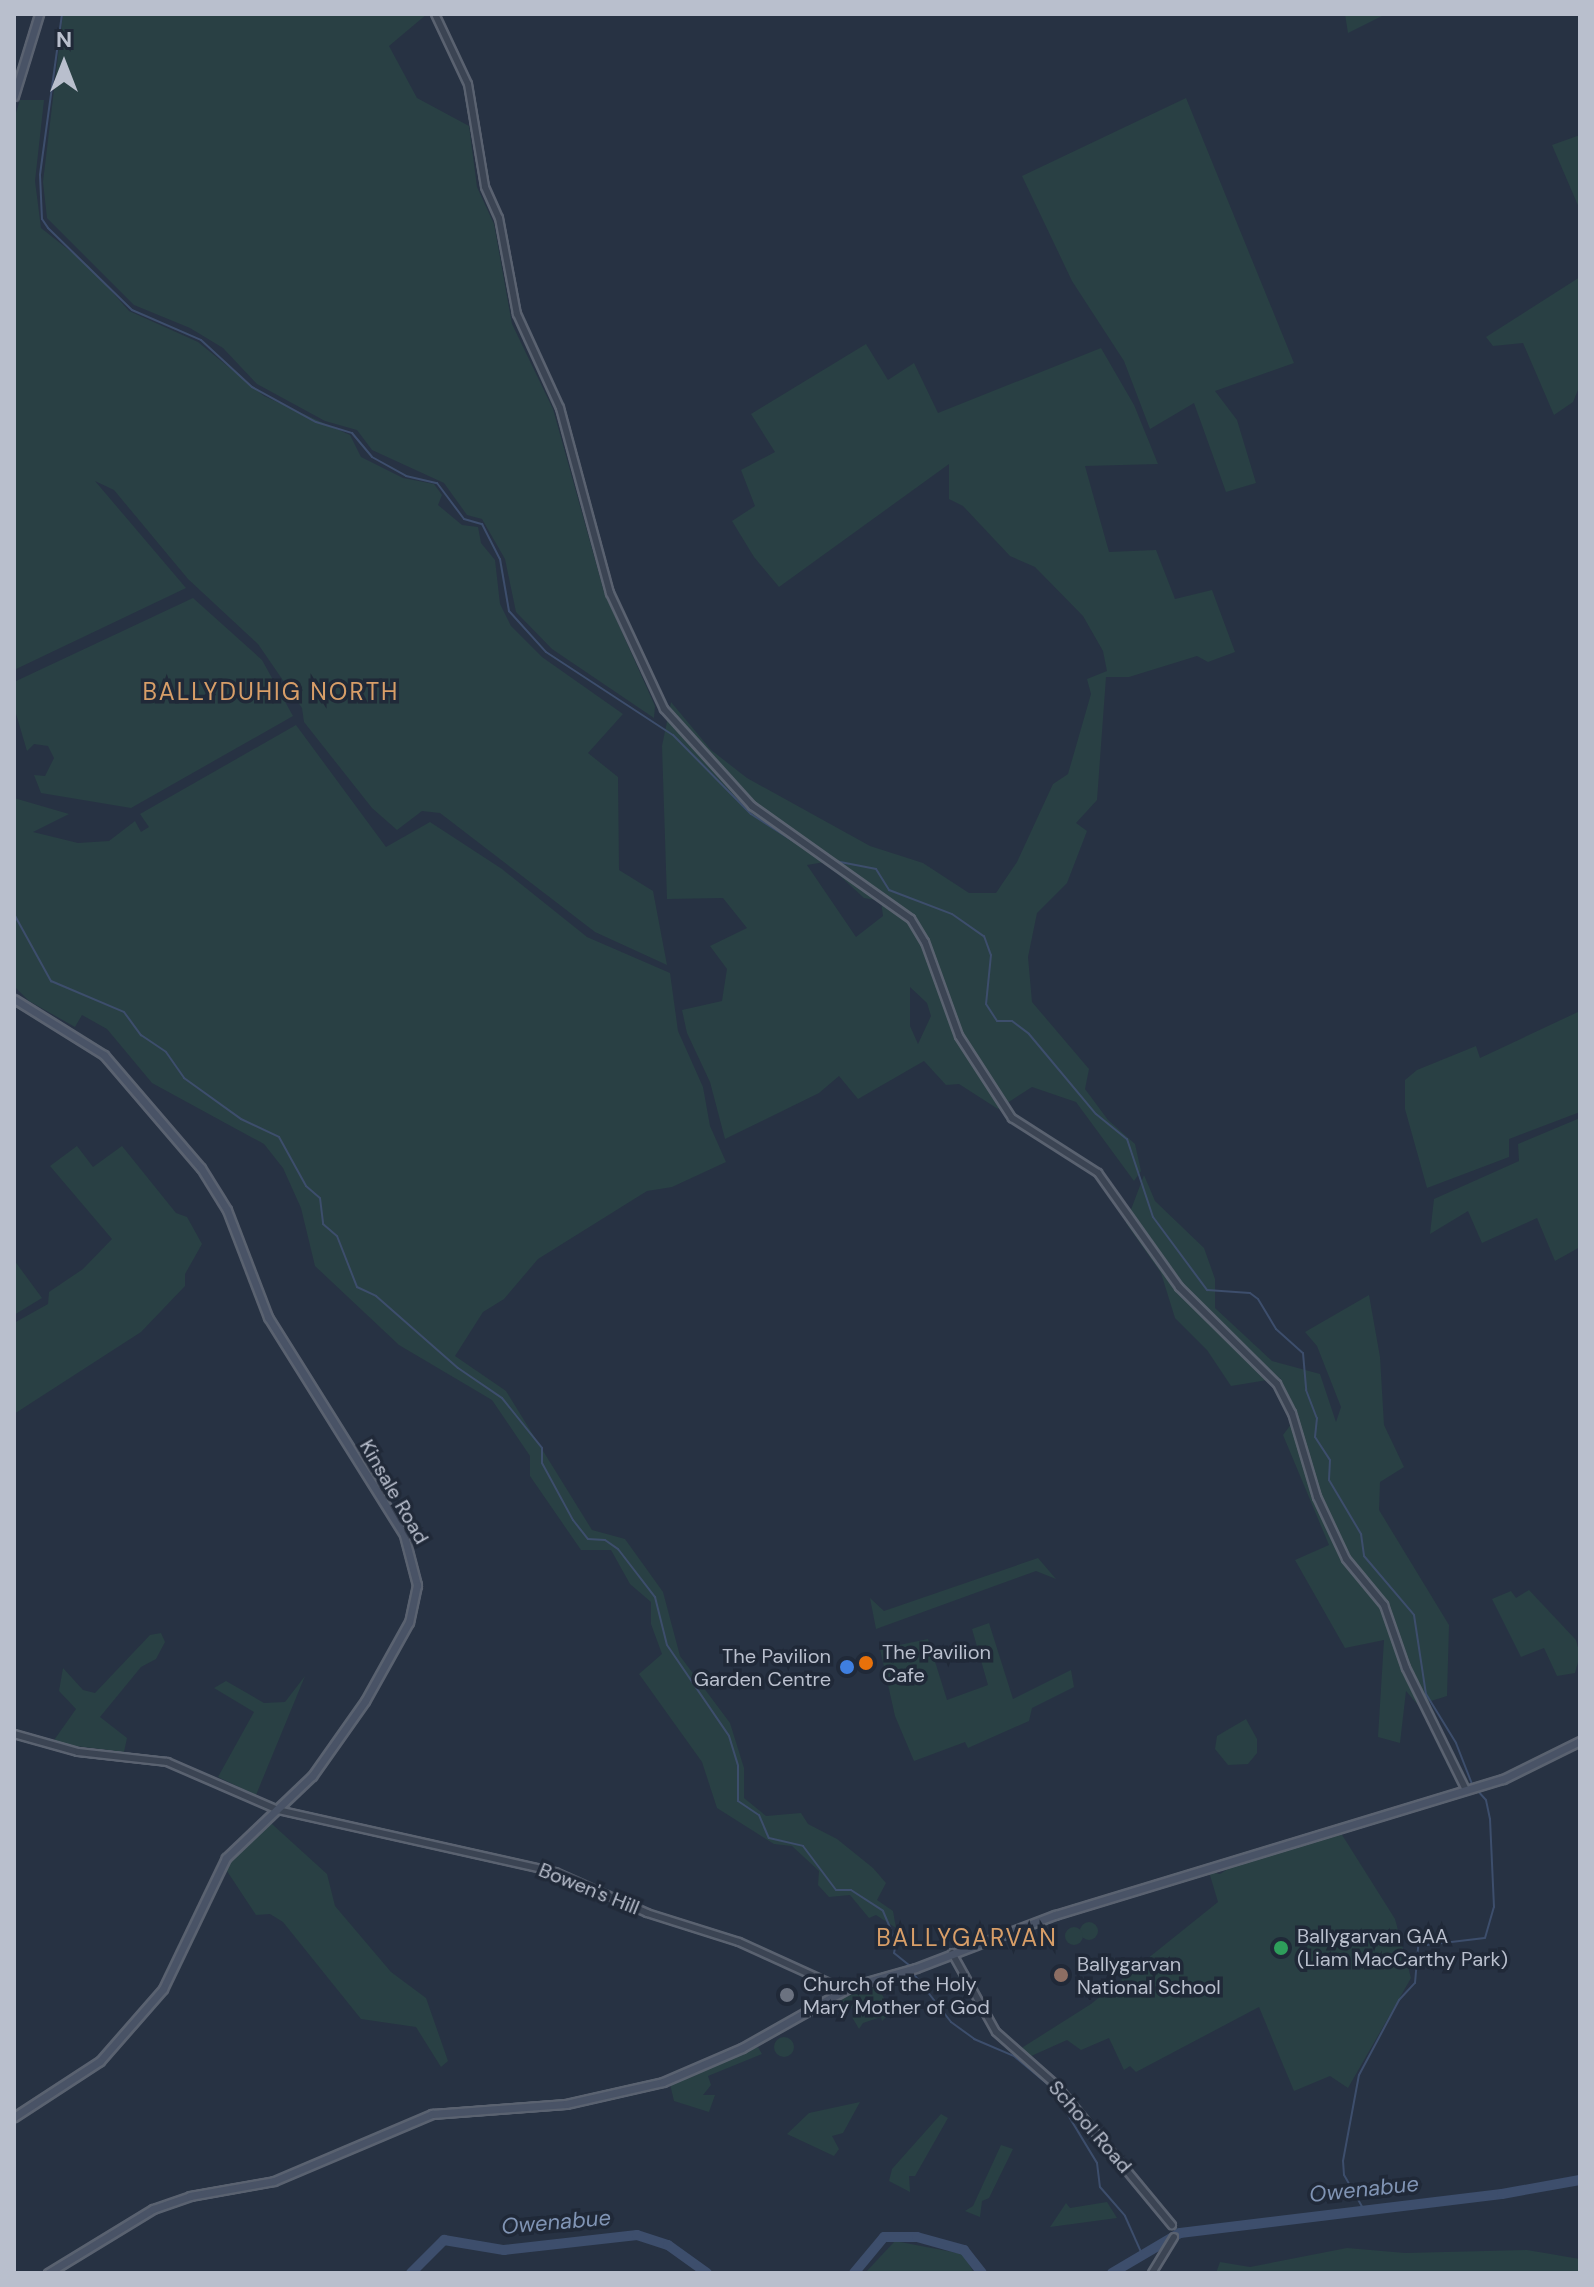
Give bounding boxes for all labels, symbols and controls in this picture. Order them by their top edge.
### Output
north arrow [24,24,104,104]
text: N [56,25,72,54]
district label: BALLYDUHIG NORTH [143,678,399,706]
street label: Kinsale Road [354,1436,434,1548]
place label: The Pavilion Cafe [882,1640,991,1687]
place label: The Pavilion Garden Centre [694,1644,831,1691]
marker: The Pavilion Cafe [857,1654,875,1672]
marker: The Pavilion Garden Centre [838,1658,856,1676]
street label: Bowen's Hill [535,1858,643,1920]
district label: BALLYGARVAN [876,1924,1058,1952]
place label: Ballygarvan GAA (Liam MacCarthy Park) [1297,1924,1508,1971]
marker: Ballygarvan GAA (Liam MacCarthy Park) [1272,1939,1290,1957]
place label: Ballygarvan National School [1077,1952,1221,1999]
marker: Ballygarvan National School [1052,1966,1070,1984]
place label: Church of the Holy Mary Mother of God [803,1972,990,2019]
marker: Church of the Holy Mary Mother of God [778,1986,796,2004]
street label: School Road [1043,2076,1137,2178]
water label: Owenabue [1308,2170,1420,2208]
water label: Owenabue [500,2204,612,2240]

